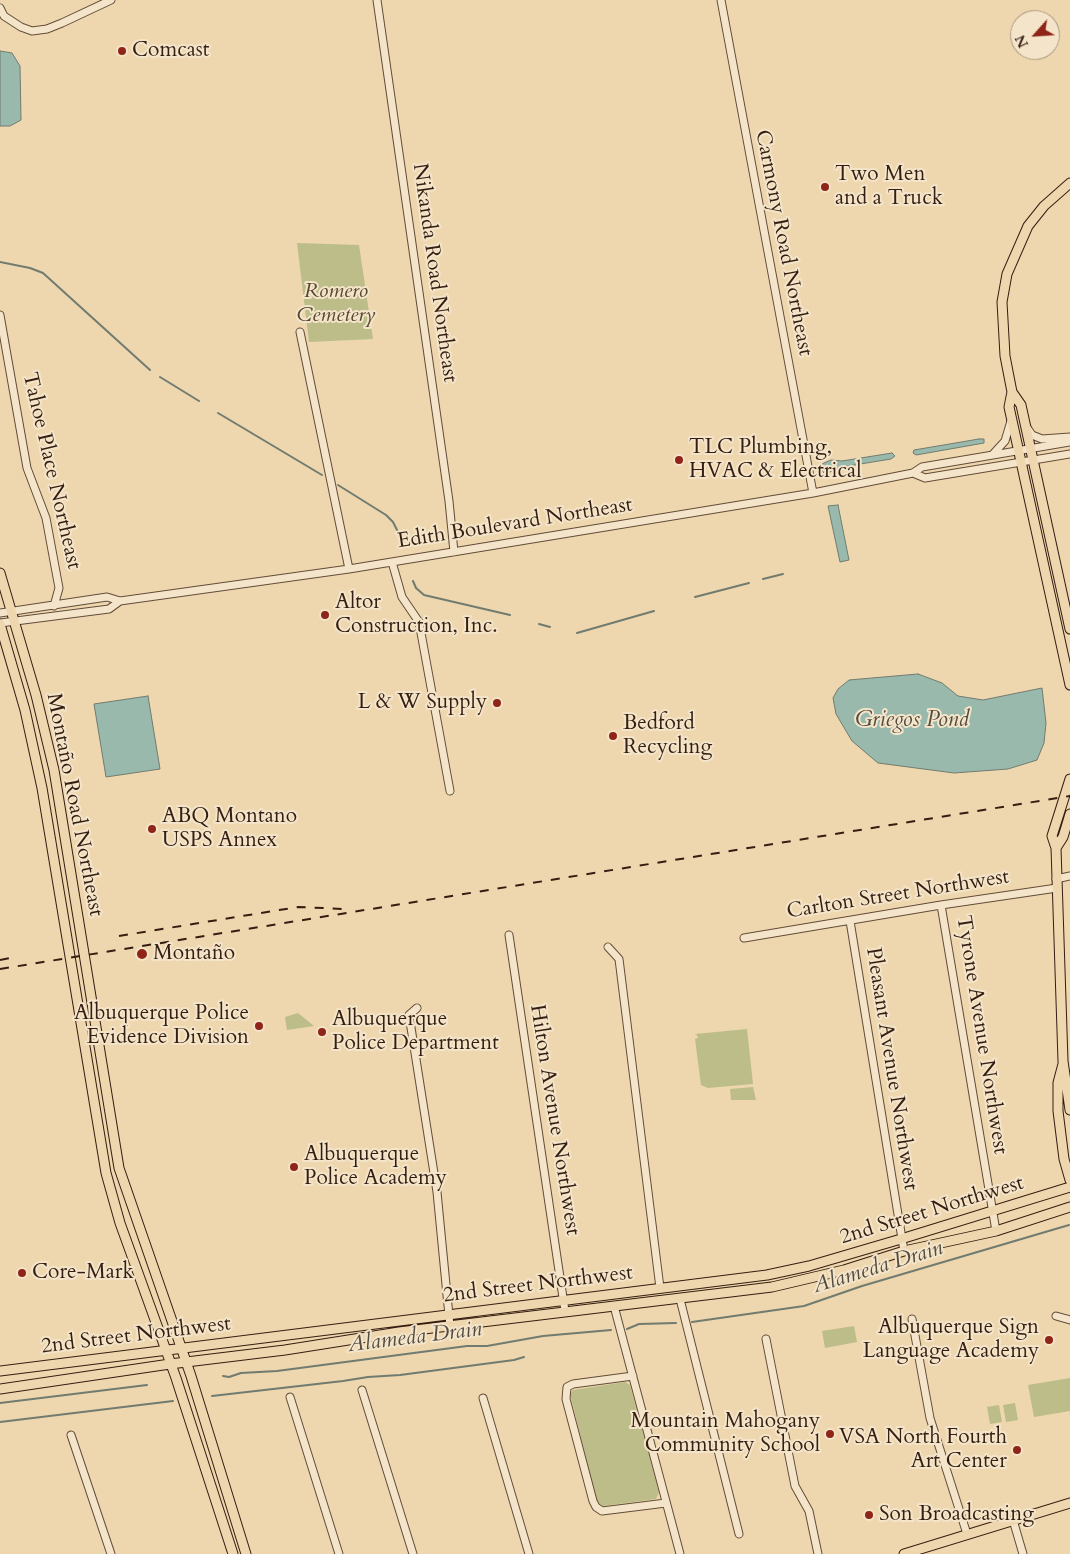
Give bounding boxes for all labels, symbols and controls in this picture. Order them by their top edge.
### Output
north arrow [1010,10,1060,60]
text: N [1011,32,1033,51]
place label: Comcast [132,38,209,64]
marker: Comcast [116,45,128,57]
street label: Carmony Road Northeast [749,128,817,358]
street label: Nikanda Road Northeast [406,162,462,384]
place label: Two Men and a Truck [835,162,943,212]
marker: Two Men and a Truck [819,181,831,193]
park label: Romero Cemetery [297,279,375,329]
street label: Tahoe Place Northeast [16,370,86,572]
place label: TLC Plumbing, HVAC & Electrical [689,435,861,485]
marker: TLC Plumbing, HVAC & Electrical [673,454,685,466]
street label: Edith Boulevard Northeast [396,493,634,555]
place label: Altor Construction, Inc. [335,590,498,640]
marker: Altor Construction, Inc. [319,609,331,621]
place label: L & W Supply [358,690,487,716]
street label: Montaño Road Northeast [40,691,108,919]
marker: L & W Supply [491,697,503,709]
water label: Griegos Pond [855,708,969,734]
place label: Bedford Recycling [623,711,712,761]
marker: Bedford Recycling [607,730,619,742]
place label: ABQ Montano USPS Annex [162,804,297,854]
marker: ABQ Montano USPS Annex [146,823,158,835]
street label: Carlton Street Northwest [785,865,1011,925]
street label: Tyrone Avenue Northwest [950,914,1012,1156]
place label: Montaño [153,941,235,967]
street label: Pleasant Avenue Northwest [859,946,923,1192]
marker: Montaño [135,947,149,961]
place label: Albuquerque Police Evidence Division [74,1001,249,1051]
street label: Hilton Avenue Northwest [523,1003,585,1237]
place label: Albuquerque Police Department [332,1007,499,1057]
marker: Albuquerque Police Evidence Division [253,1020,265,1032]
marker: Albuquerque Police Department [316,1026,328,1038]
place label: Albuquerque Police Academy [304,1142,447,1192]
marker: Albuquerque Police Academy [288,1161,300,1173]
street label: 2nd Street Northwest [837,1171,1027,1251]
water label: Alameda Drain [810,1236,946,1300]
place label: Core-Mark [32,1260,134,1286]
street label: 2nd Street Northwest [442,1261,634,1309]
marker: Core-Mark [16,1267,28,1279]
street label: 2nd Street Northwest [40,1312,232,1360]
place label: Albuquerque Sign Language Academy [863,1315,1039,1365]
water label: Alameda Drain [347,1317,483,1359]
marker: Albuquerque Sign Language Academy [1043,1334,1055,1346]
place label: Mountain Mahogany Community School [631,1409,820,1459]
place label: VSA North Fourth Art Center [839,1425,1007,1475]
marker: Mountain Mahogany Community School [824,1428,836,1440]
marker: VSA North Fourth Art Center [1011,1444,1023,1456]
place label: Son Broadcasting [879,1502,1034,1528]
marker: Son Broadcasting [863,1509,875,1521]

